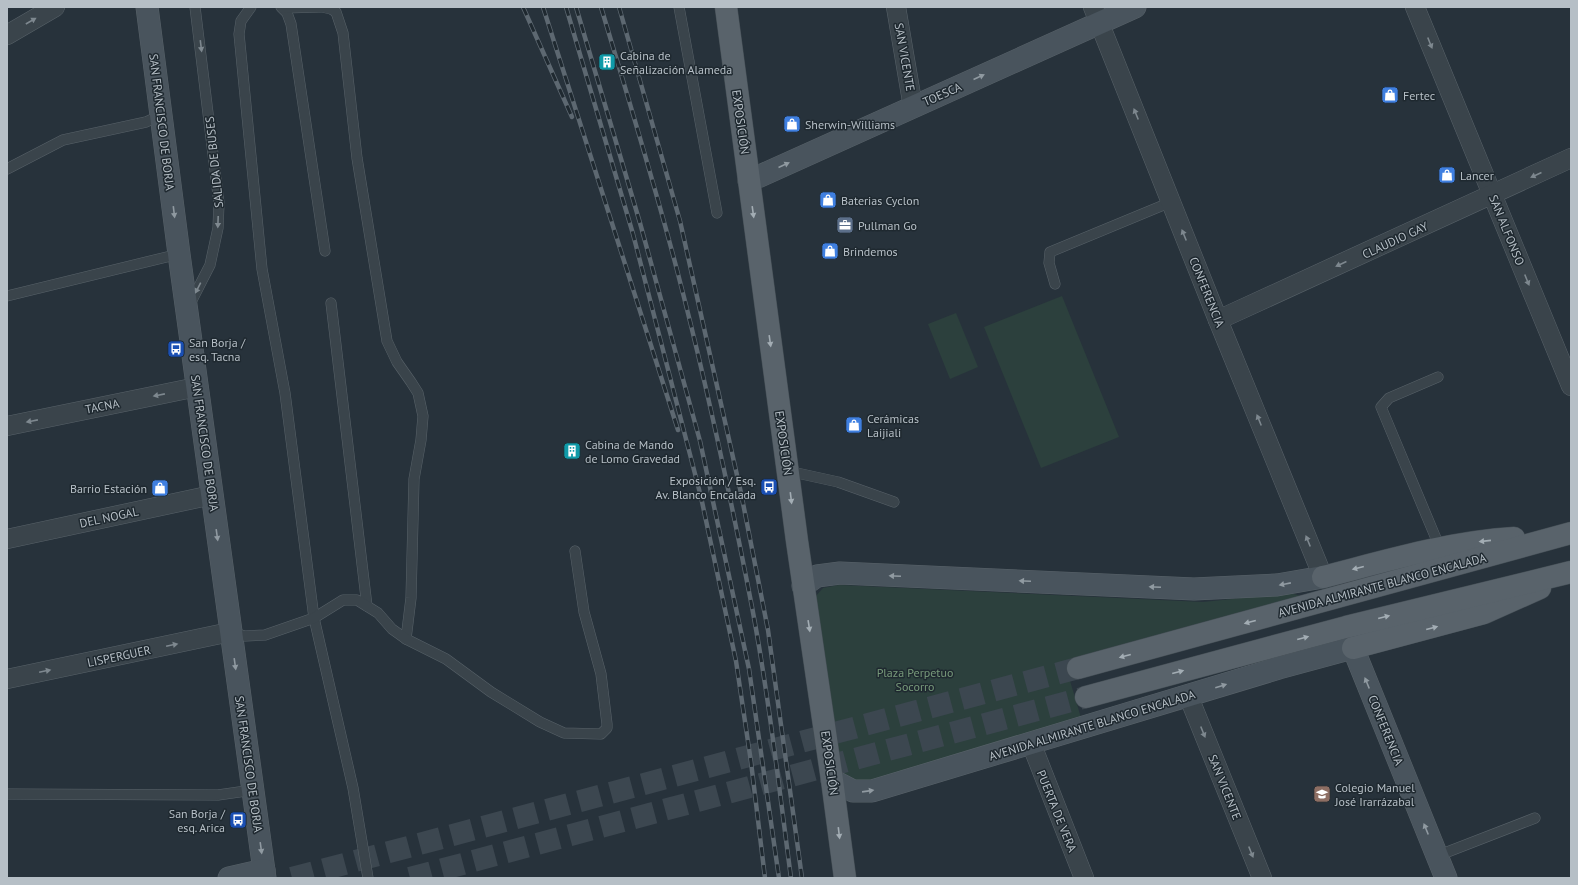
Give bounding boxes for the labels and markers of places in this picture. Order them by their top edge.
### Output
place label: Cabina de Señalización Alameda [620,48,732,77]
building icon: Cabina de Señalización Alameda [597,52,617,72]
shop icon: Fertec [1380,85,1400,105]
place label: Fertec [1403,88,1436,103]
shop icon: Sherwin-Williams [782,114,802,134]
place label: Sherwin-Williams [805,117,895,132]
shop icon: Lancer [1437,165,1457,185]
place label: Lancer [1460,168,1494,183]
shop icon: Baterias Cyclon [818,190,838,210]
place label: Baterias Cyclon [841,193,919,208]
office icon: Pullman Go [835,215,855,235]
place label: Pullman Go [858,218,917,233]
shop icon: Brindemos [820,241,840,261]
place label: Brindemos [843,244,898,259]
place label: San Borja / esq. Tacna [189,335,246,364]
bus stop icon: San Borja / esq. Tacna [166,339,186,359]
place label: Cerámicas Laijiali [867,411,919,440]
shop icon: Cerámicas Laijiali [844,415,864,435]
place label: Cabina de Mando de Lomo Gravedad [585,437,680,466]
building icon: Cabina de Mando de Lomo Gravedad [562,441,582,461]
place label: Exposición / Esq. Av. Blanco Encalada [656,473,756,502]
bus stop icon: Exposición / Esq. Av. Blanco Encalada [759,477,779,497]
shop icon: Barrio Estación [150,478,170,498]
place label: Barrio Estación [70,481,147,496]
place label: Colegio Manuel José Irarrázabal [1334,780,1415,809]
school or university icon: Colegio Manuel José Irarrázabal [1312,784,1332,804]
place label: San Borja / esq. Arica [169,806,226,835]
bus stop icon: San Borja / esq. Arica [228,810,248,830]

